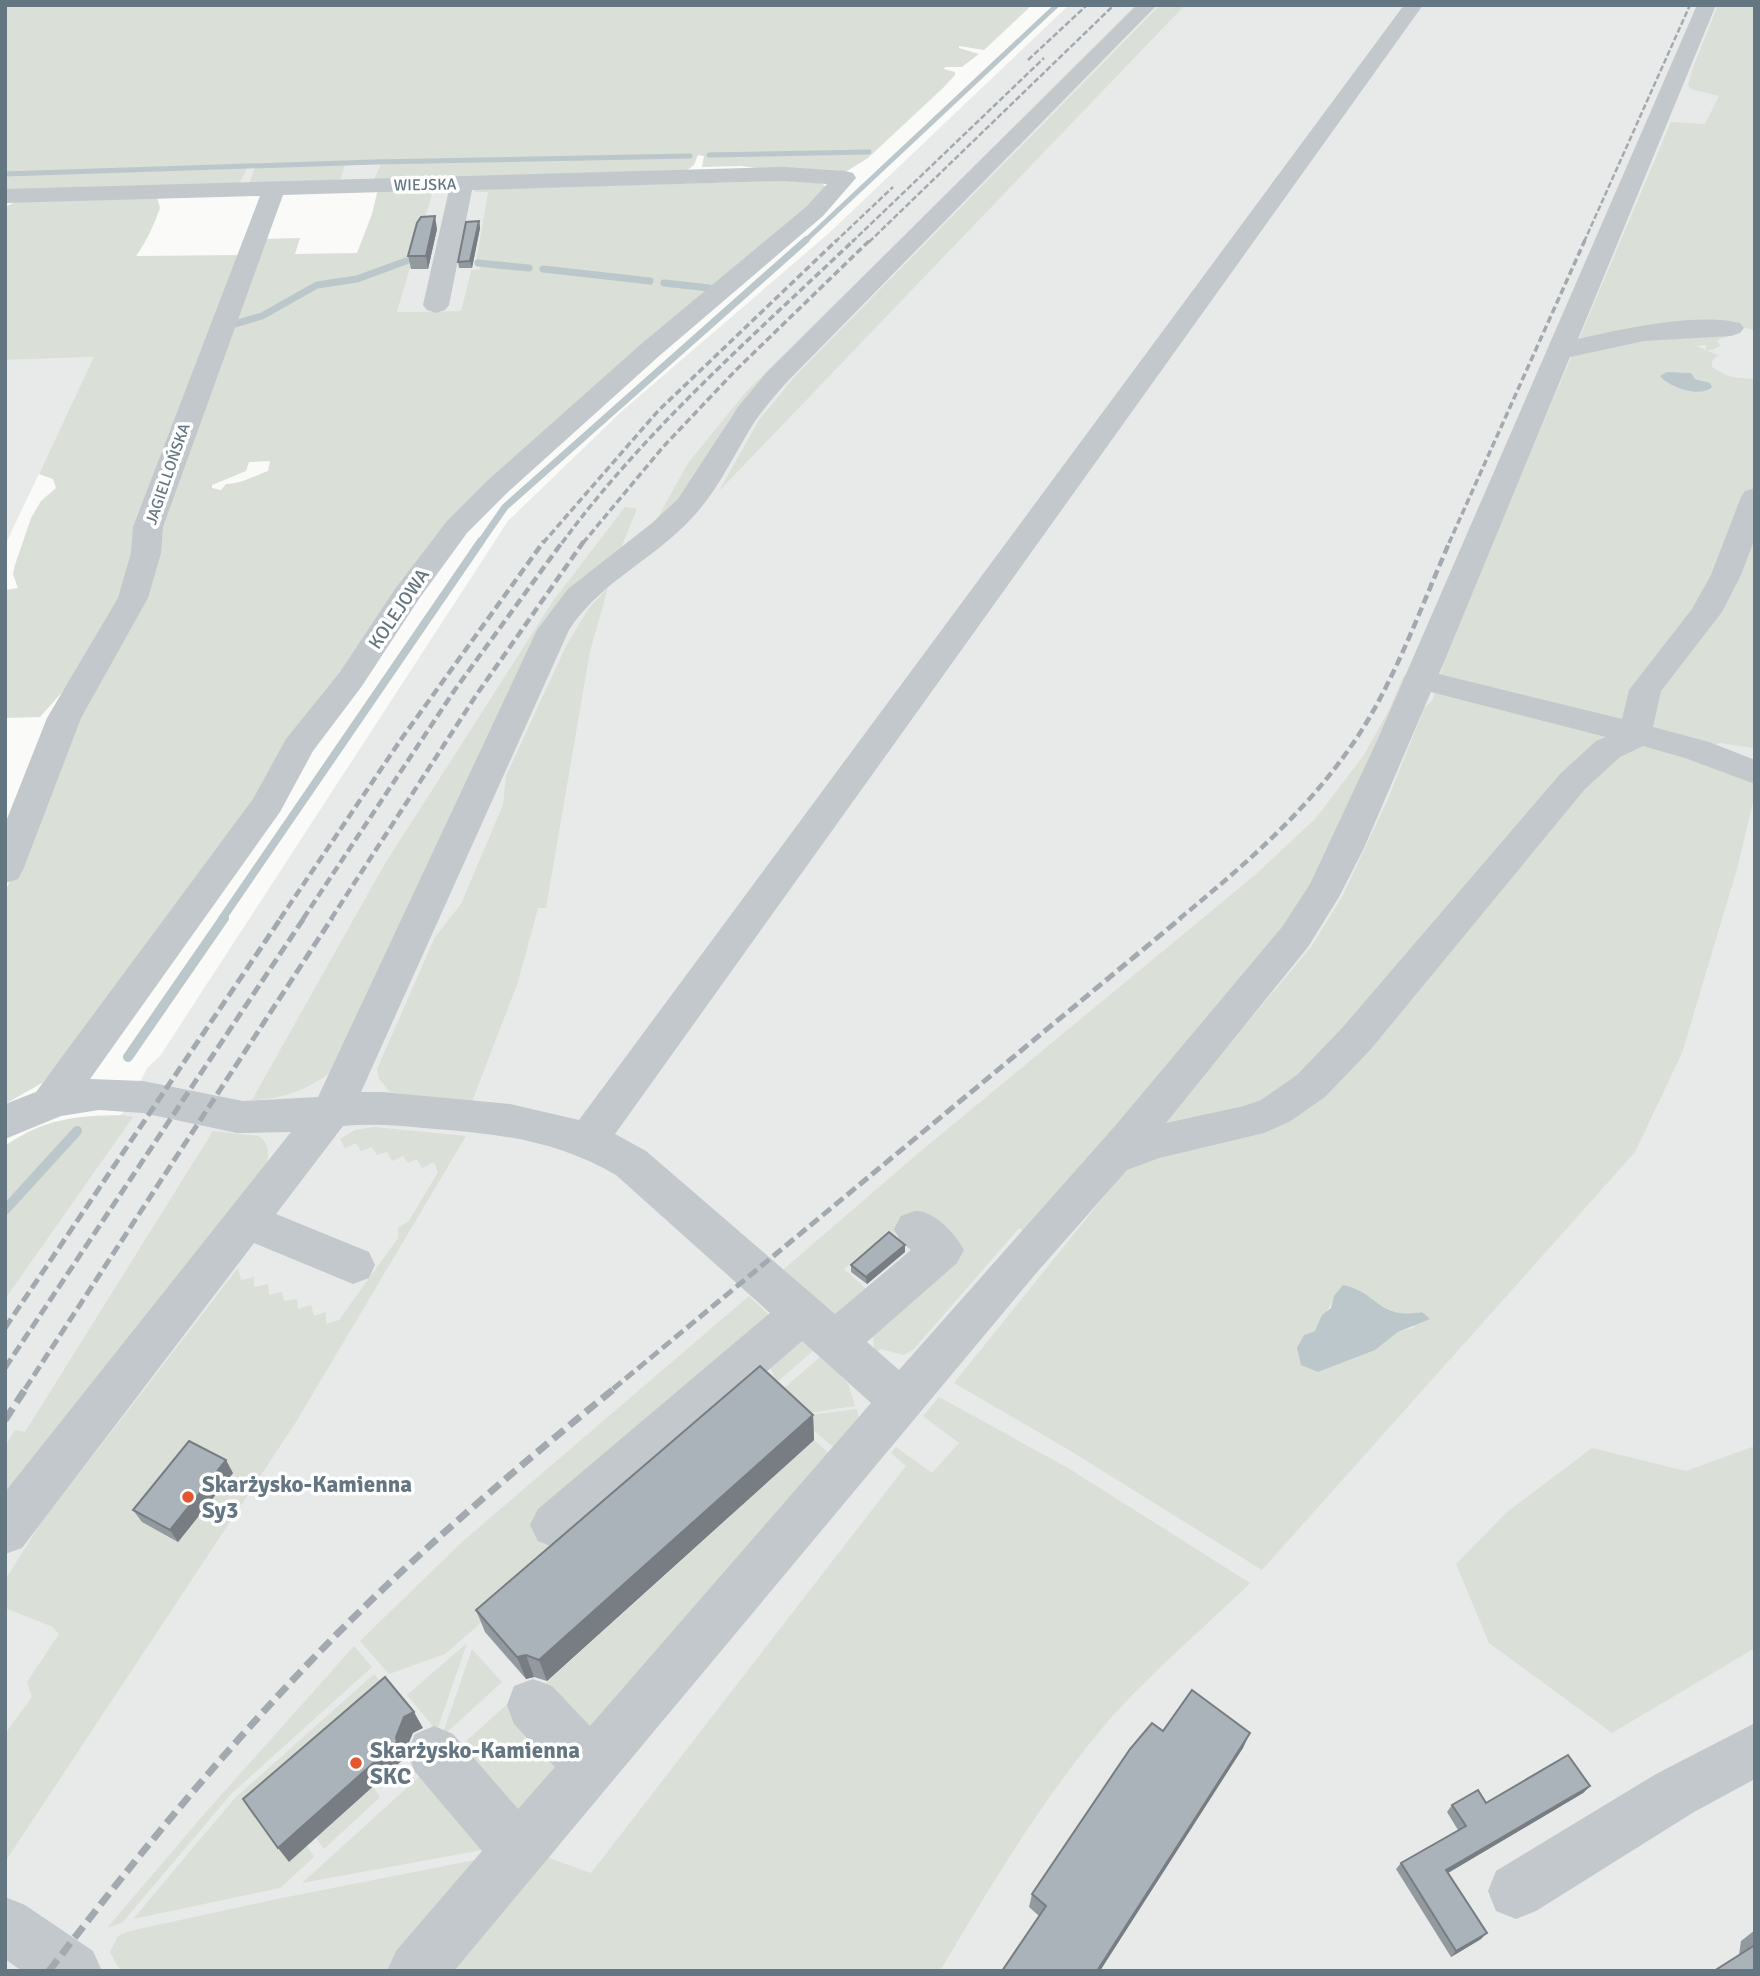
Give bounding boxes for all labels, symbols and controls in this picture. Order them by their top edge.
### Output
street label: WIEJSKA [393,174,457,196]
street label: JAGIELLOŃSKA [141,420,195,527]
street label: KOLEJOWA [363,564,435,654]
place label: Skarżysko-Kamienna Sy3 [202,1470,412,1525]
marker: Skarżysko-Kamienna Sy3 [180,1489,196,1505]
place label: Skarżysko-Kamienna SKC [370,1736,580,1791]
marker: Skarżysko-Kamienna SKC [348,1755,364,1771]

